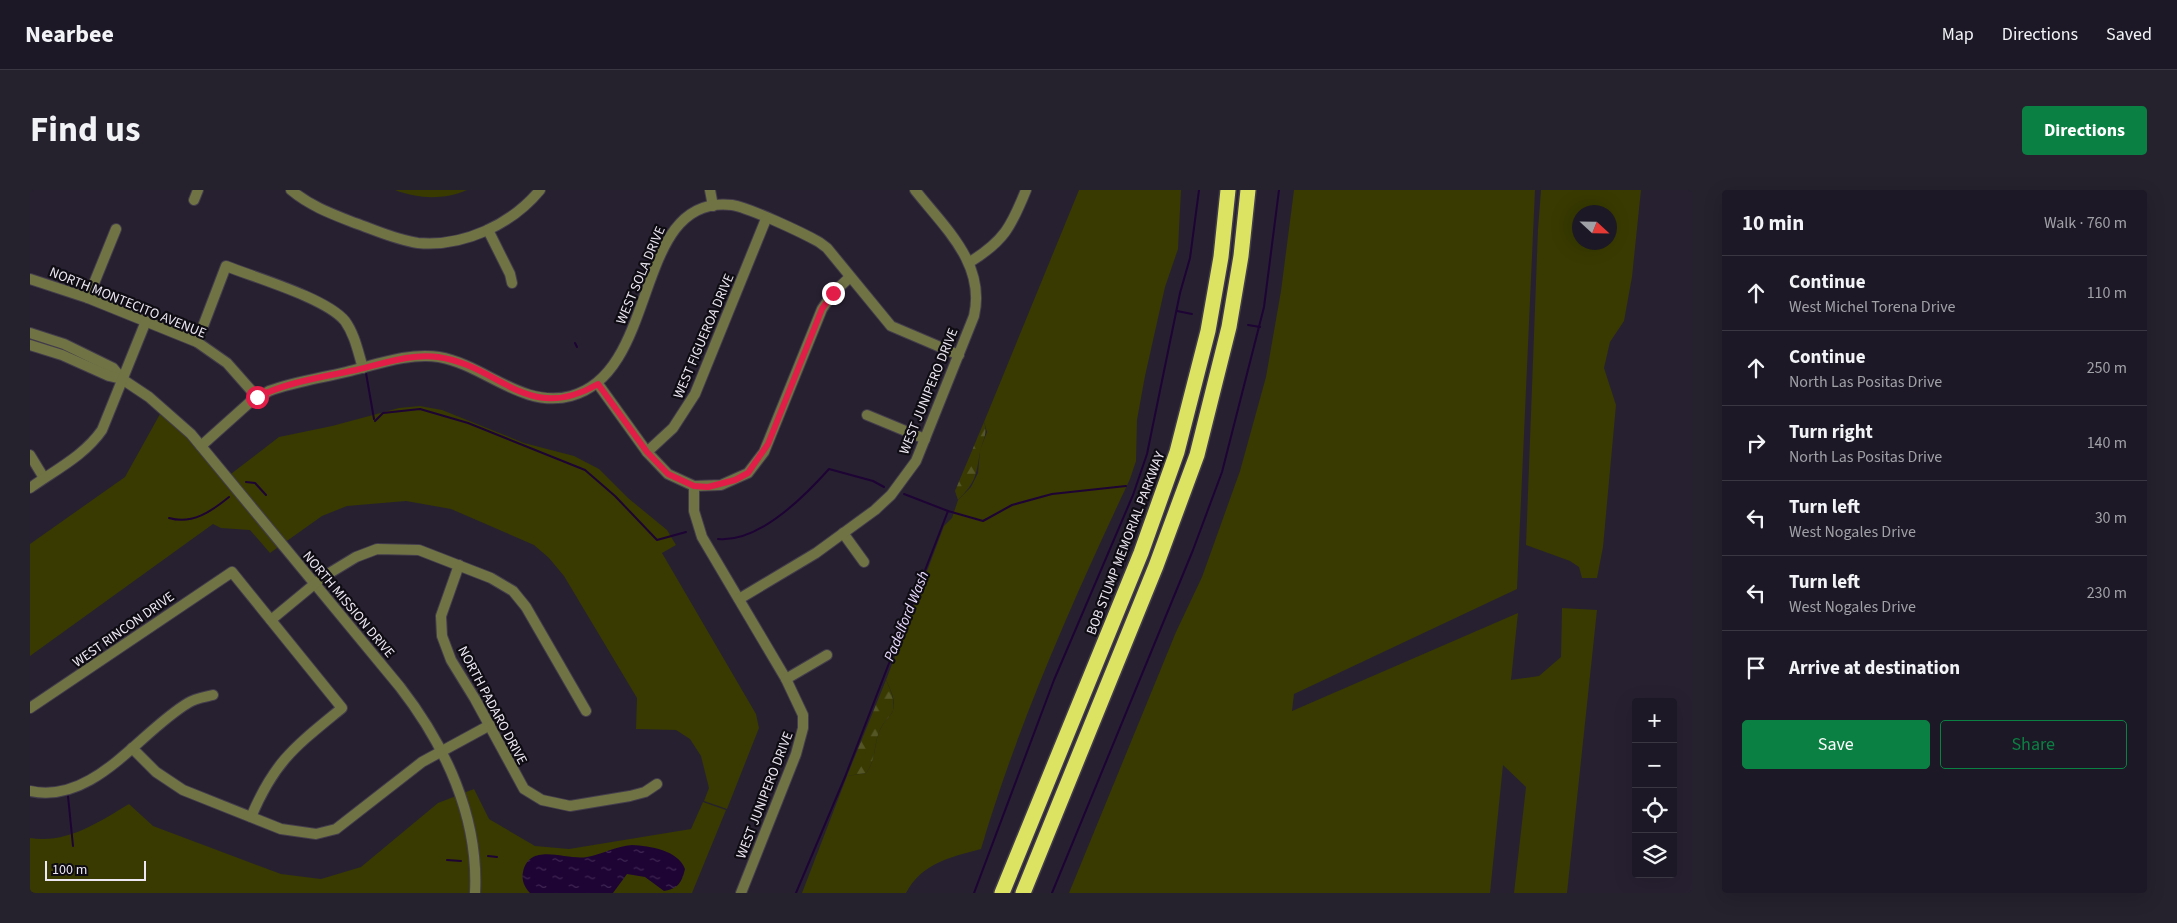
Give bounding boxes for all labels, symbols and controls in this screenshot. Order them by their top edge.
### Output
text: Nearbee [25,17,114,52]
text: Map [1942,22,1974,47]
text: Directions [2002,22,2078,47]
text: Saved [2106,22,2152,47]
text: Find us [30,105,140,155]
button: Directions [2022,106,2147,155]
north arrow [1572,205,1617,250]
text: 10 min [1742,208,1804,238]
text: Walk · 760 m [2044,212,2127,234]
street label: WEST SOLA DRIVE [611,223,671,328]
street label: NORTH MONTECITO AVENUE [46,262,209,344]
text: Continue [1789,269,1866,296]
street label: WEST FIGUEROA DRIVE [669,271,739,402]
icon: ahead [1742,279,1770,307]
route end [822,282,845,305]
text: 110 m [2087,282,2127,304]
text: West Michel Torena Drive [1789,296,1956,318]
street label: WEST JUNIPERO DRIVE [894,325,963,458]
text: Continue [1789,344,1866,371]
icon: ahead [1742,354,1770,382]
text: 250 m [2087,357,2127,379]
text: North Las Positas Drive [1789,371,1942,393]
route start [246,386,269,409]
text: Turn right [1789,419,1873,446]
icon: right [1742,429,1770,457]
text: 140 m [2087,432,2127,454]
text: North Las Positas Drive [1789,446,1942,468]
street label: BOB STUMP MEMORIAL PARKWAY [1082,448,1170,638]
text: Turn left [1789,494,1860,521]
icon: left [1742,504,1770,532]
text: 30 m [2095,507,2127,529]
text: West Nogales Drive [1789,521,1916,543]
street label: NORTH MISSION DRIVE [298,547,399,662]
water label: Padelford Wash [879,568,934,665]
text: Turn left [1789,569,1860,596]
icon: left [1742,579,1770,607]
text: 230 m [2087,582,2127,604]
street label: WEST RINCON DRIVE [69,587,179,672]
text: West Nogales Drive [1789,596,1916,618]
street label: NORTH PADARO DRIVE [452,643,532,768]
icon: arrive [1742,654,1770,682]
text: Arrive at destination [1789,655,1960,682]
map controls [1632,698,1677,878]
button: + [1632,698,1677,743]
button: Save [1742,720,1930,769]
button: Share [1940,720,2127,769]
street label: WEST JUNIPERO DRIVE [731,729,798,862]
button: − [1632,743,1677,788]
button: locate [1632,788,1677,833]
button: layers [1632,833,1677,878]
scale bar [45,858,146,881]
text: 100 m [52,860,87,880]

